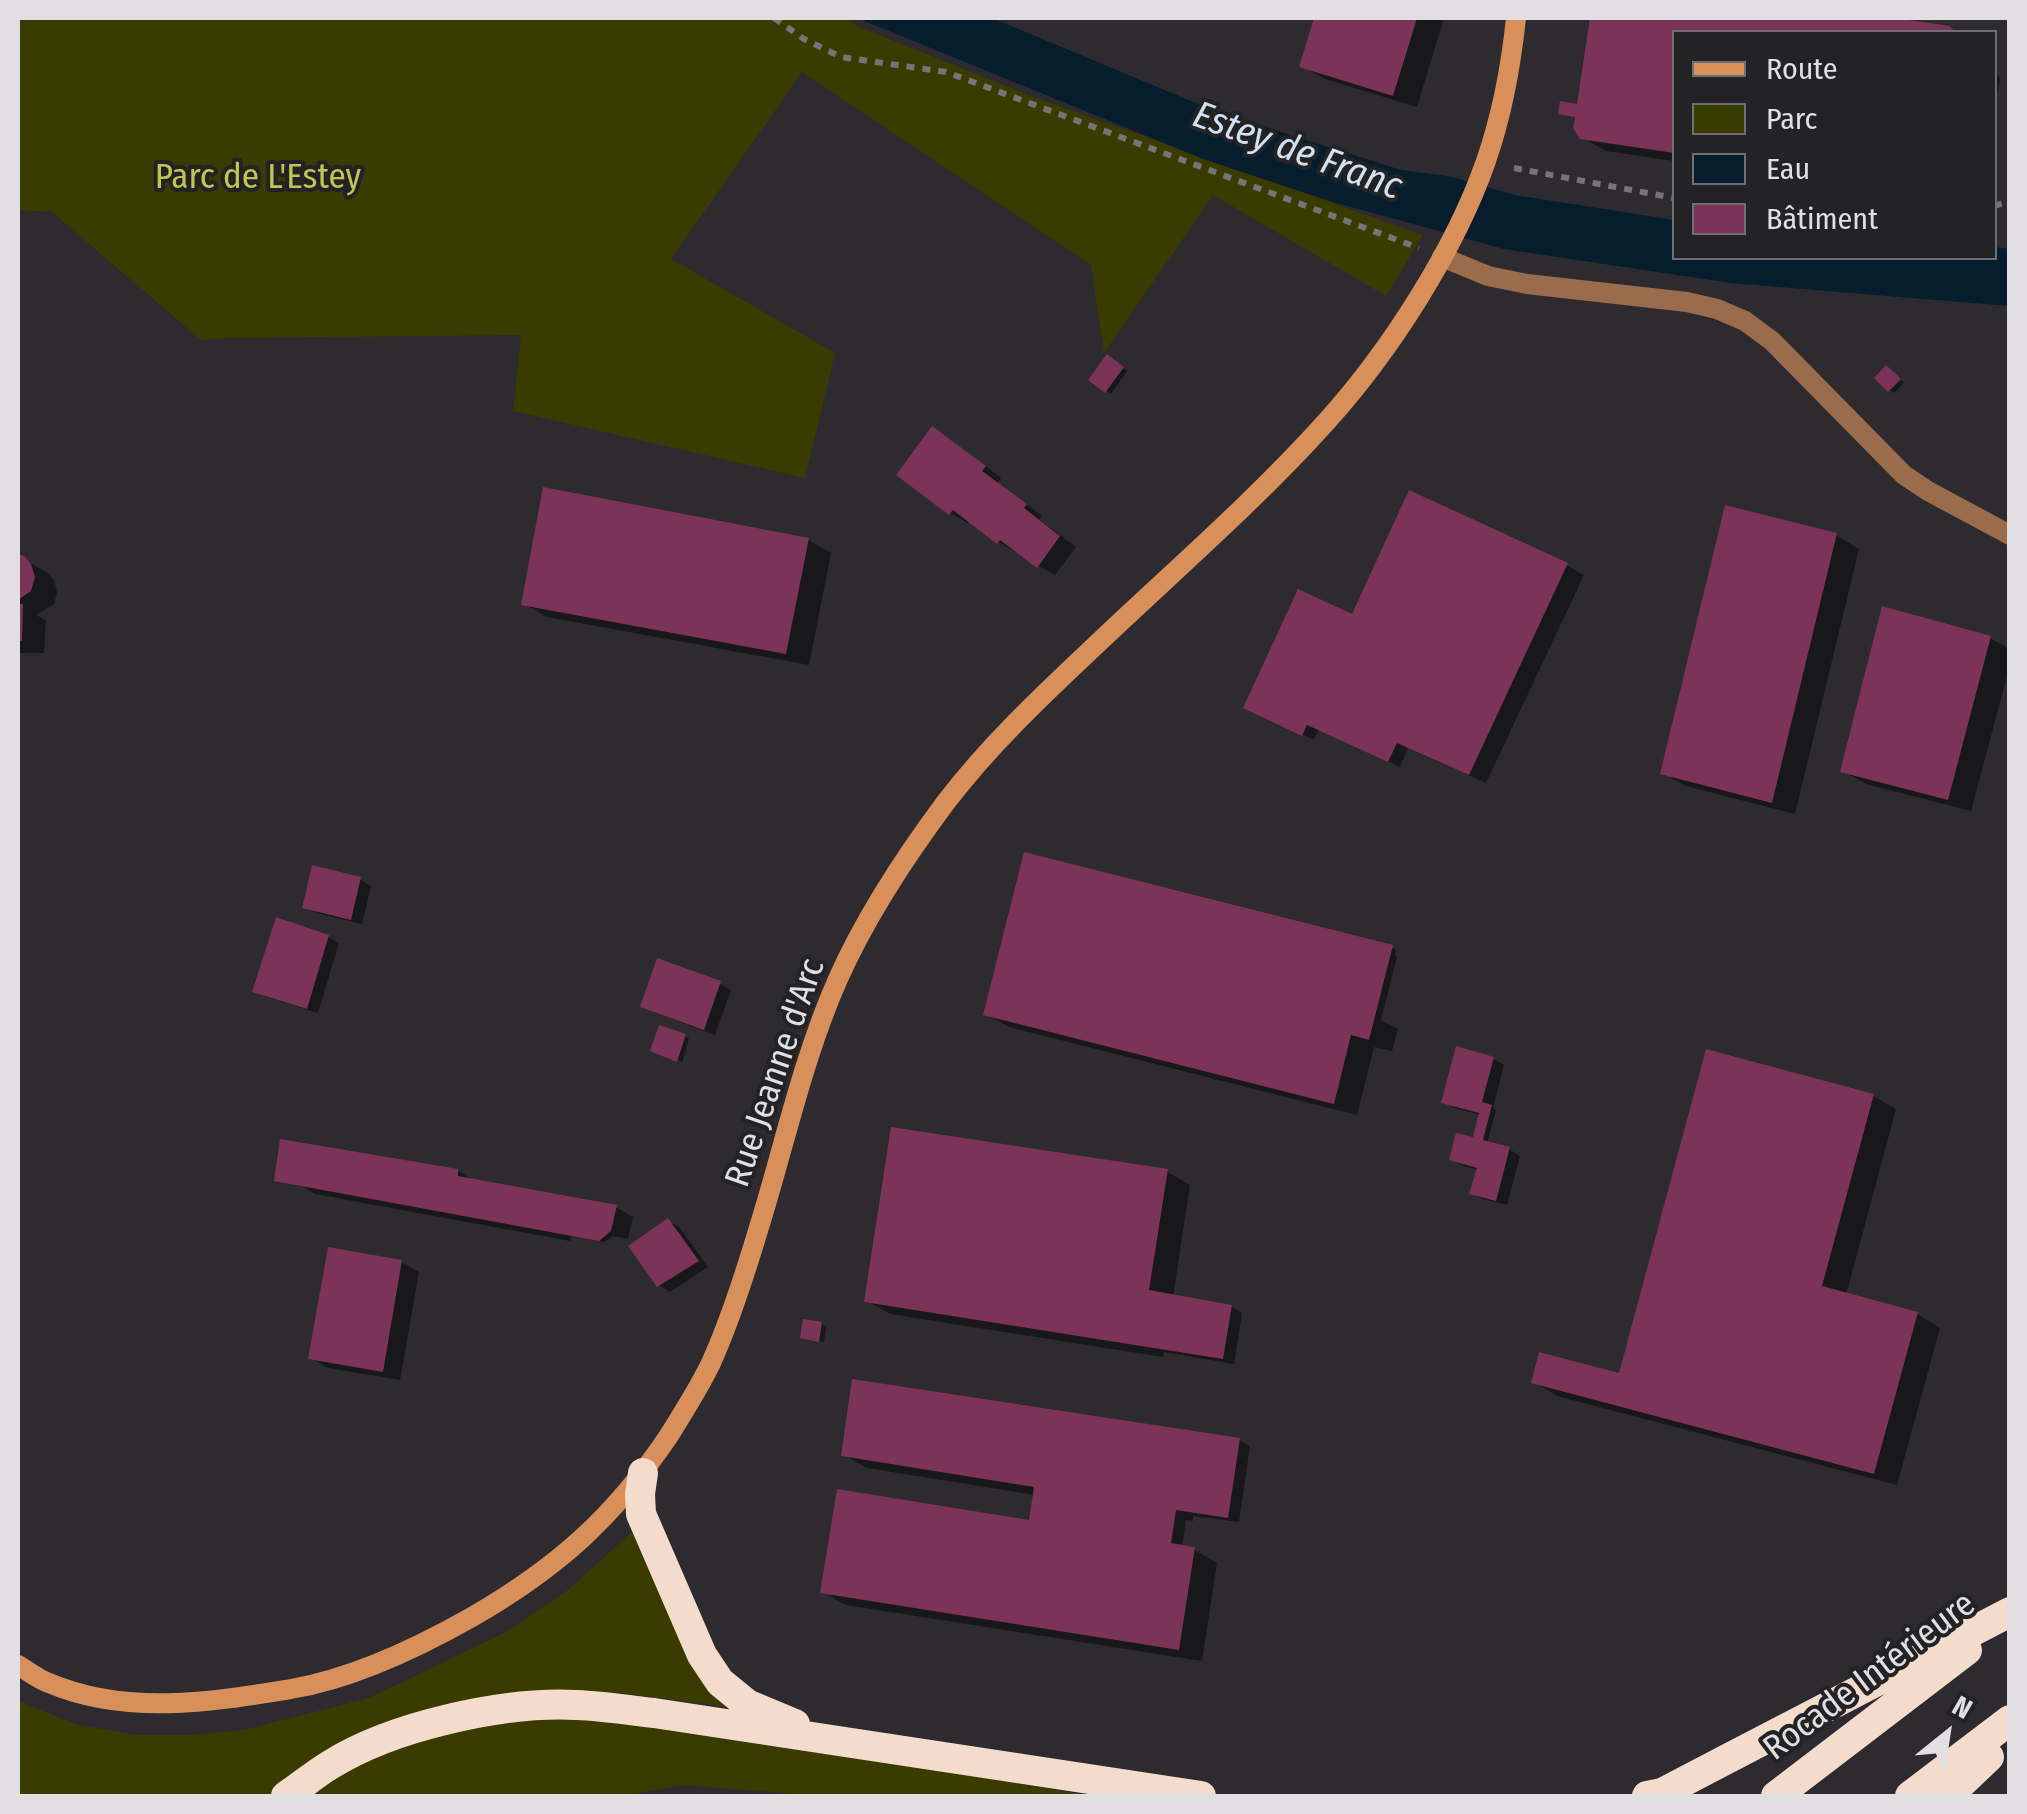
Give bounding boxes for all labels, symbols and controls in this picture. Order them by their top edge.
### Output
legend [1672,30,1997,260]
text: Route [1766,51,1838,87]
water label: Estey de Franc [1186,93,1408,211]
text: Parc [1766,101,1817,137]
text: Eau [1766,151,1810,187]
park label: Parc de L'Estey [155,157,361,199]
text: Bâtiment [1766,201,1878,237]
street label: Rue Jeanne d'Arc [717,953,835,1193]
street label: Rocade Intérieure [1756,1584,1984,1770]
north arrow [1897,1684,1997,1784]
text: N [1947,1689,1978,1726]

